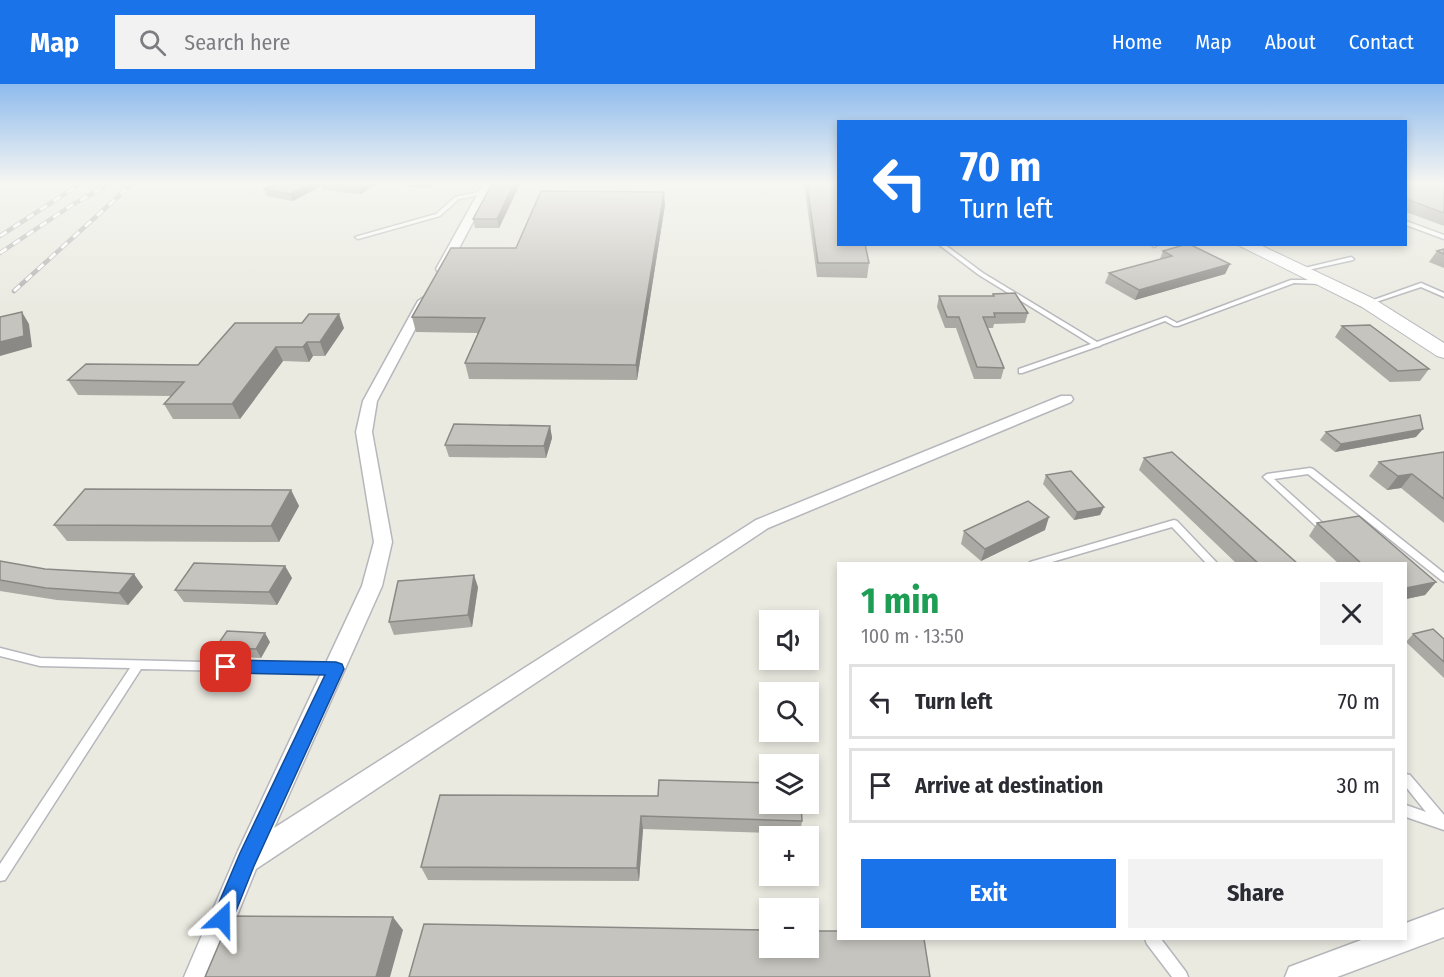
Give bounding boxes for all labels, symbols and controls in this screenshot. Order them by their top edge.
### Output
search box [115,15,535,69]
text: Map [30,26,79,59]
icon: search [136,26,169,59]
text: Search here [184,29,290,56]
text: Home [1112,29,1162,55]
text: Map [1195,29,1232,55]
text: About [1265,29,1316,55]
text: Contact [1349,29,1414,55]
text: 70 m [960,142,1041,192]
icon: left [861,144,939,222]
text: Turn left [960,193,1053,225]
text: 1 min [861,579,939,623]
button: close [1320,582,1383,645]
map controls [759,610,819,958]
button: sound [759,610,819,670]
text: 100 m · 13:50 [861,624,964,648]
pin [200,641,251,692]
icon: arrive [209,650,242,683]
button: search [759,682,819,742]
icon: left [864,685,897,718]
text: Turn left [915,688,993,715]
text: 70 m [1338,688,1380,715]
button: layers [759,754,819,814]
icon: arrive [864,769,897,802]
text: Arrive at destination [915,772,1103,799]
text: 30 m [1337,772,1380,799]
button: + [759,826,819,886]
button: Exit [861,859,1116,928]
button: Share [1128,859,1383,928]
position arrow [190,887,254,951]
button: − [759,898,819,958]

